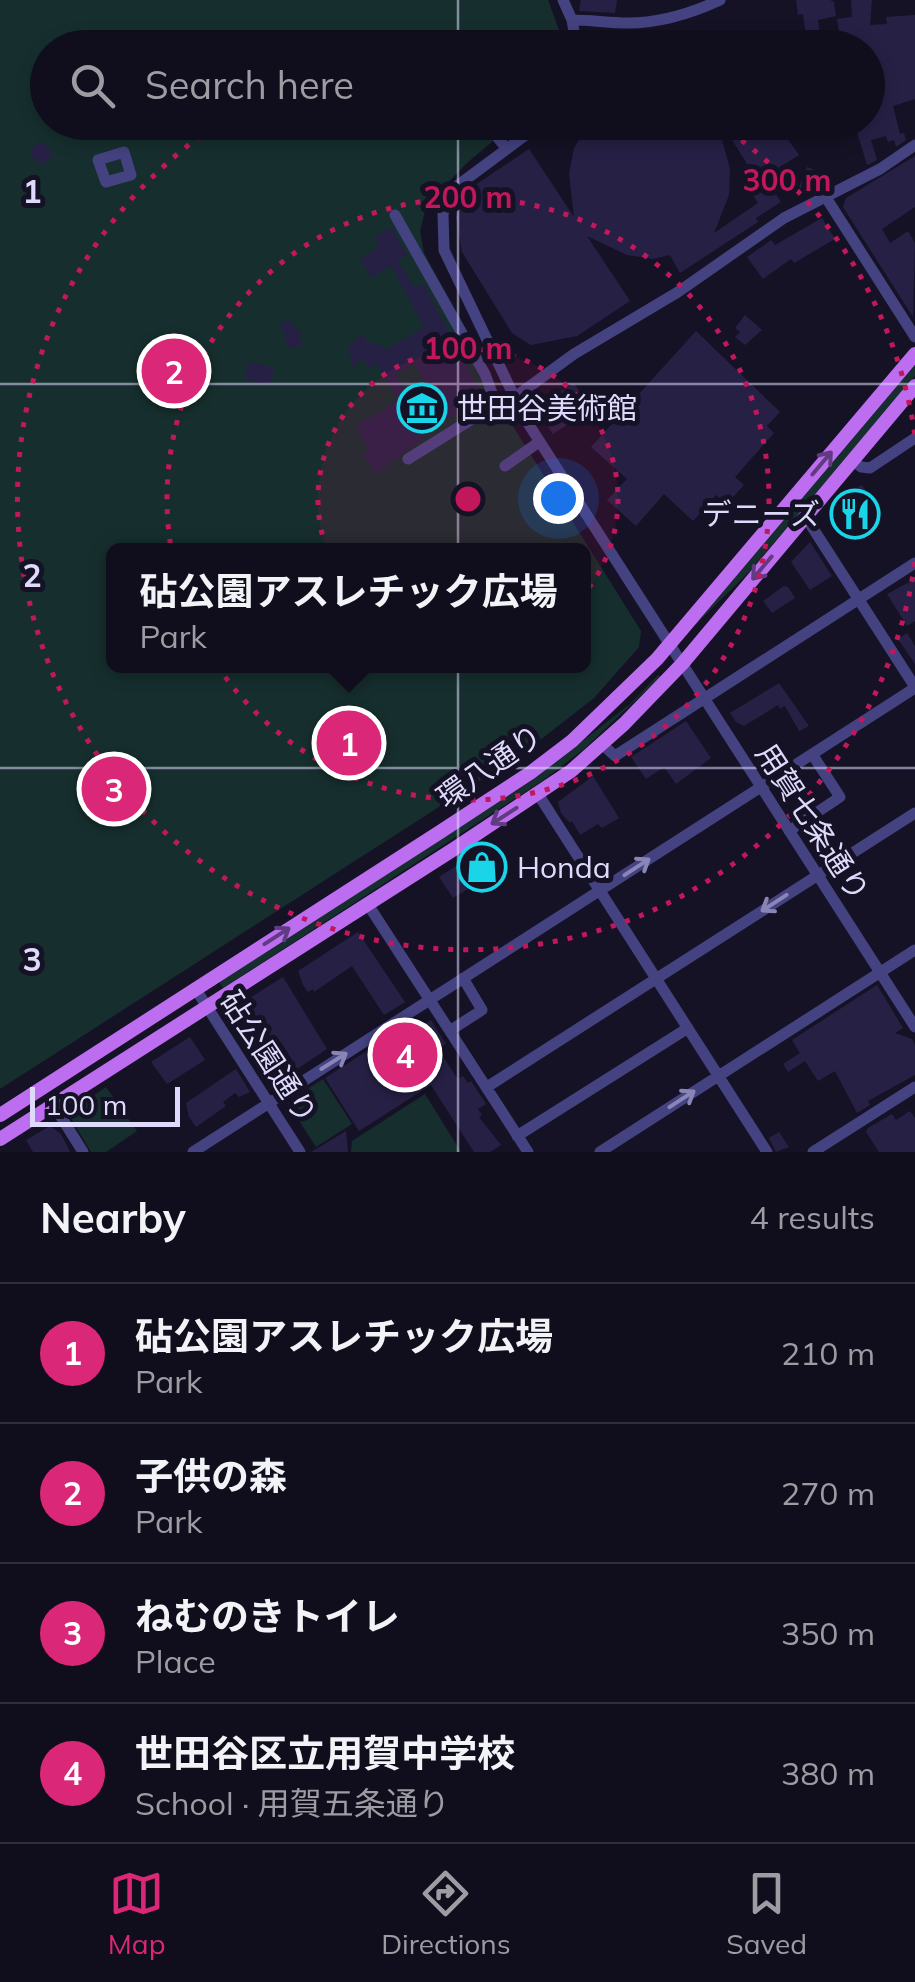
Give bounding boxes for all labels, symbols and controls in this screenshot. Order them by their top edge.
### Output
search box [30,30,885,140]
icon: search [65,58,120,113]
text: Search here [145,61,354,109]
text: 300 m [742,161,832,199]
text: 1 [22,171,42,211]
text: 200 m [423,178,513,216]
text: 100 m [423,329,513,367]
pin: 2 [142,334,206,408]
museum icon: 世田谷美術館 [396,382,448,434]
place label: 世田谷美術館 [457,389,637,427]
one-way arrow [811,451,834,476]
your location [533,473,584,524]
centre of rings [450,481,486,517]
restaurant icon: デニーズ [829,488,881,540]
place label: デニーズ [702,495,820,533]
popup [106,543,591,673]
one-way arrow [751,554,773,580]
text: 2 [22,555,42,595]
text: 砧公園アスレチック広場 [139,567,558,615]
text: Park [139,616,207,656]
pin: 1 [316,706,382,780]
street label: 環八通り [429,716,549,816]
street label: 用賀七条通り [748,736,878,908]
pin: 3 [82,752,146,826]
one-way arrow [491,806,519,827]
shop icon: Honda [456,841,508,893]
place label: Honda [517,848,611,886]
one-way arrow [622,856,651,877]
one-way arrow [760,893,789,914]
one-way arrow [263,925,291,946]
text: 3 [22,939,42,979]
street label: 砧公園通り [212,984,326,1130]
pin: 4 [372,1018,438,1092]
one-way arrow [319,1051,348,1072]
scale bar [30,1082,180,1126]
text: 100 m [45,1087,127,1122]
one-way arrow [667,1089,695,1110]
text: Nearby [40,1191,186,1244]
text: 4 results [750,1197,875,1237]
text: 砧公園アスレチック広場 [135,1312,553,1360]
text: 1 [63,1333,82,1373]
text: 210 m [781,1333,875,1373]
text: Park [135,1361,202,1401]
text: 子供の森 [135,1452,287,1500]
text: 2 [63,1473,82,1513]
text: 270 m [781,1473,875,1513]
text: Park [135,1501,202,1541]
text: ねむのきトイレ [135,1592,400,1640]
text: 3 [63,1613,82,1653]
text: 350 m [781,1613,875,1653]
text: Place [135,1641,216,1681]
text: 世田谷区立用賀中学校 [135,1729,515,1777]
text: 4 [63,1753,82,1793]
text: 380 m [781,1753,875,1793]
text: School · 用賀五条通り [135,1783,450,1823]
tab: Map [108,1866,165,1961]
tab: Directions [381,1866,511,1961]
tab: Saved [726,1866,807,1961]

